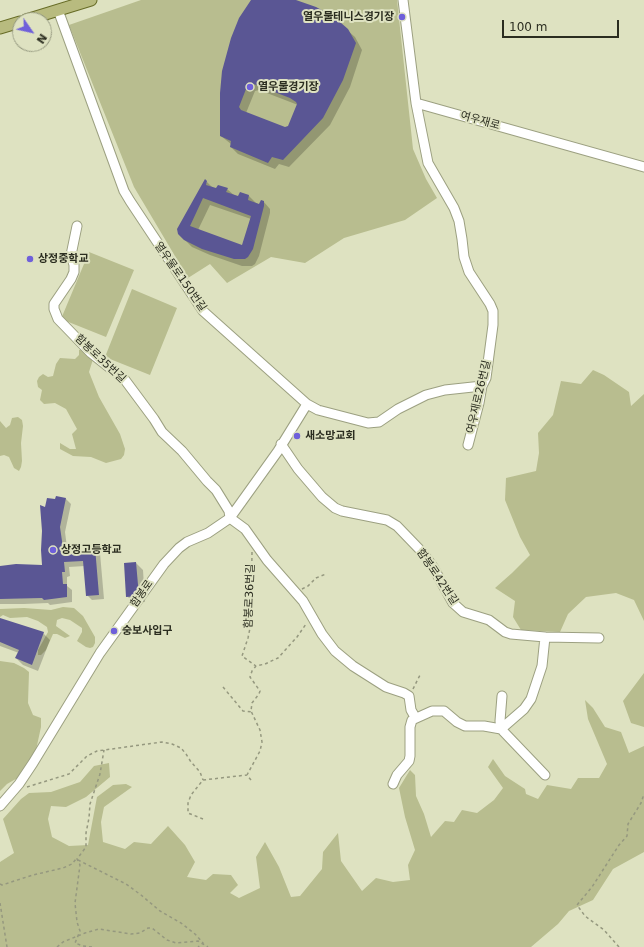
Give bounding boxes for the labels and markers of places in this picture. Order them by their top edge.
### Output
place label: 열우물테니스경기장 [303,10,394,24]
marker: 열우물테니스경기장 [397,12,407,22]
place label: 열우물경기장 [258,80,319,94]
marker: 열우물경기장 [245,82,255,92]
place label: 상정중학교 [38,252,89,266]
marker: 상정중학교 [25,254,35,264]
place label: 새소망교회 [305,429,356,443]
marker: 새소망교회 [292,431,302,441]
place label: 상정고등학교 [61,543,122,557]
marker: 상정고등학교 [48,545,58,555]
place label: 숭보사입구 [122,624,173,638]
marker: 숭보사입구 [109,626,119,636]

